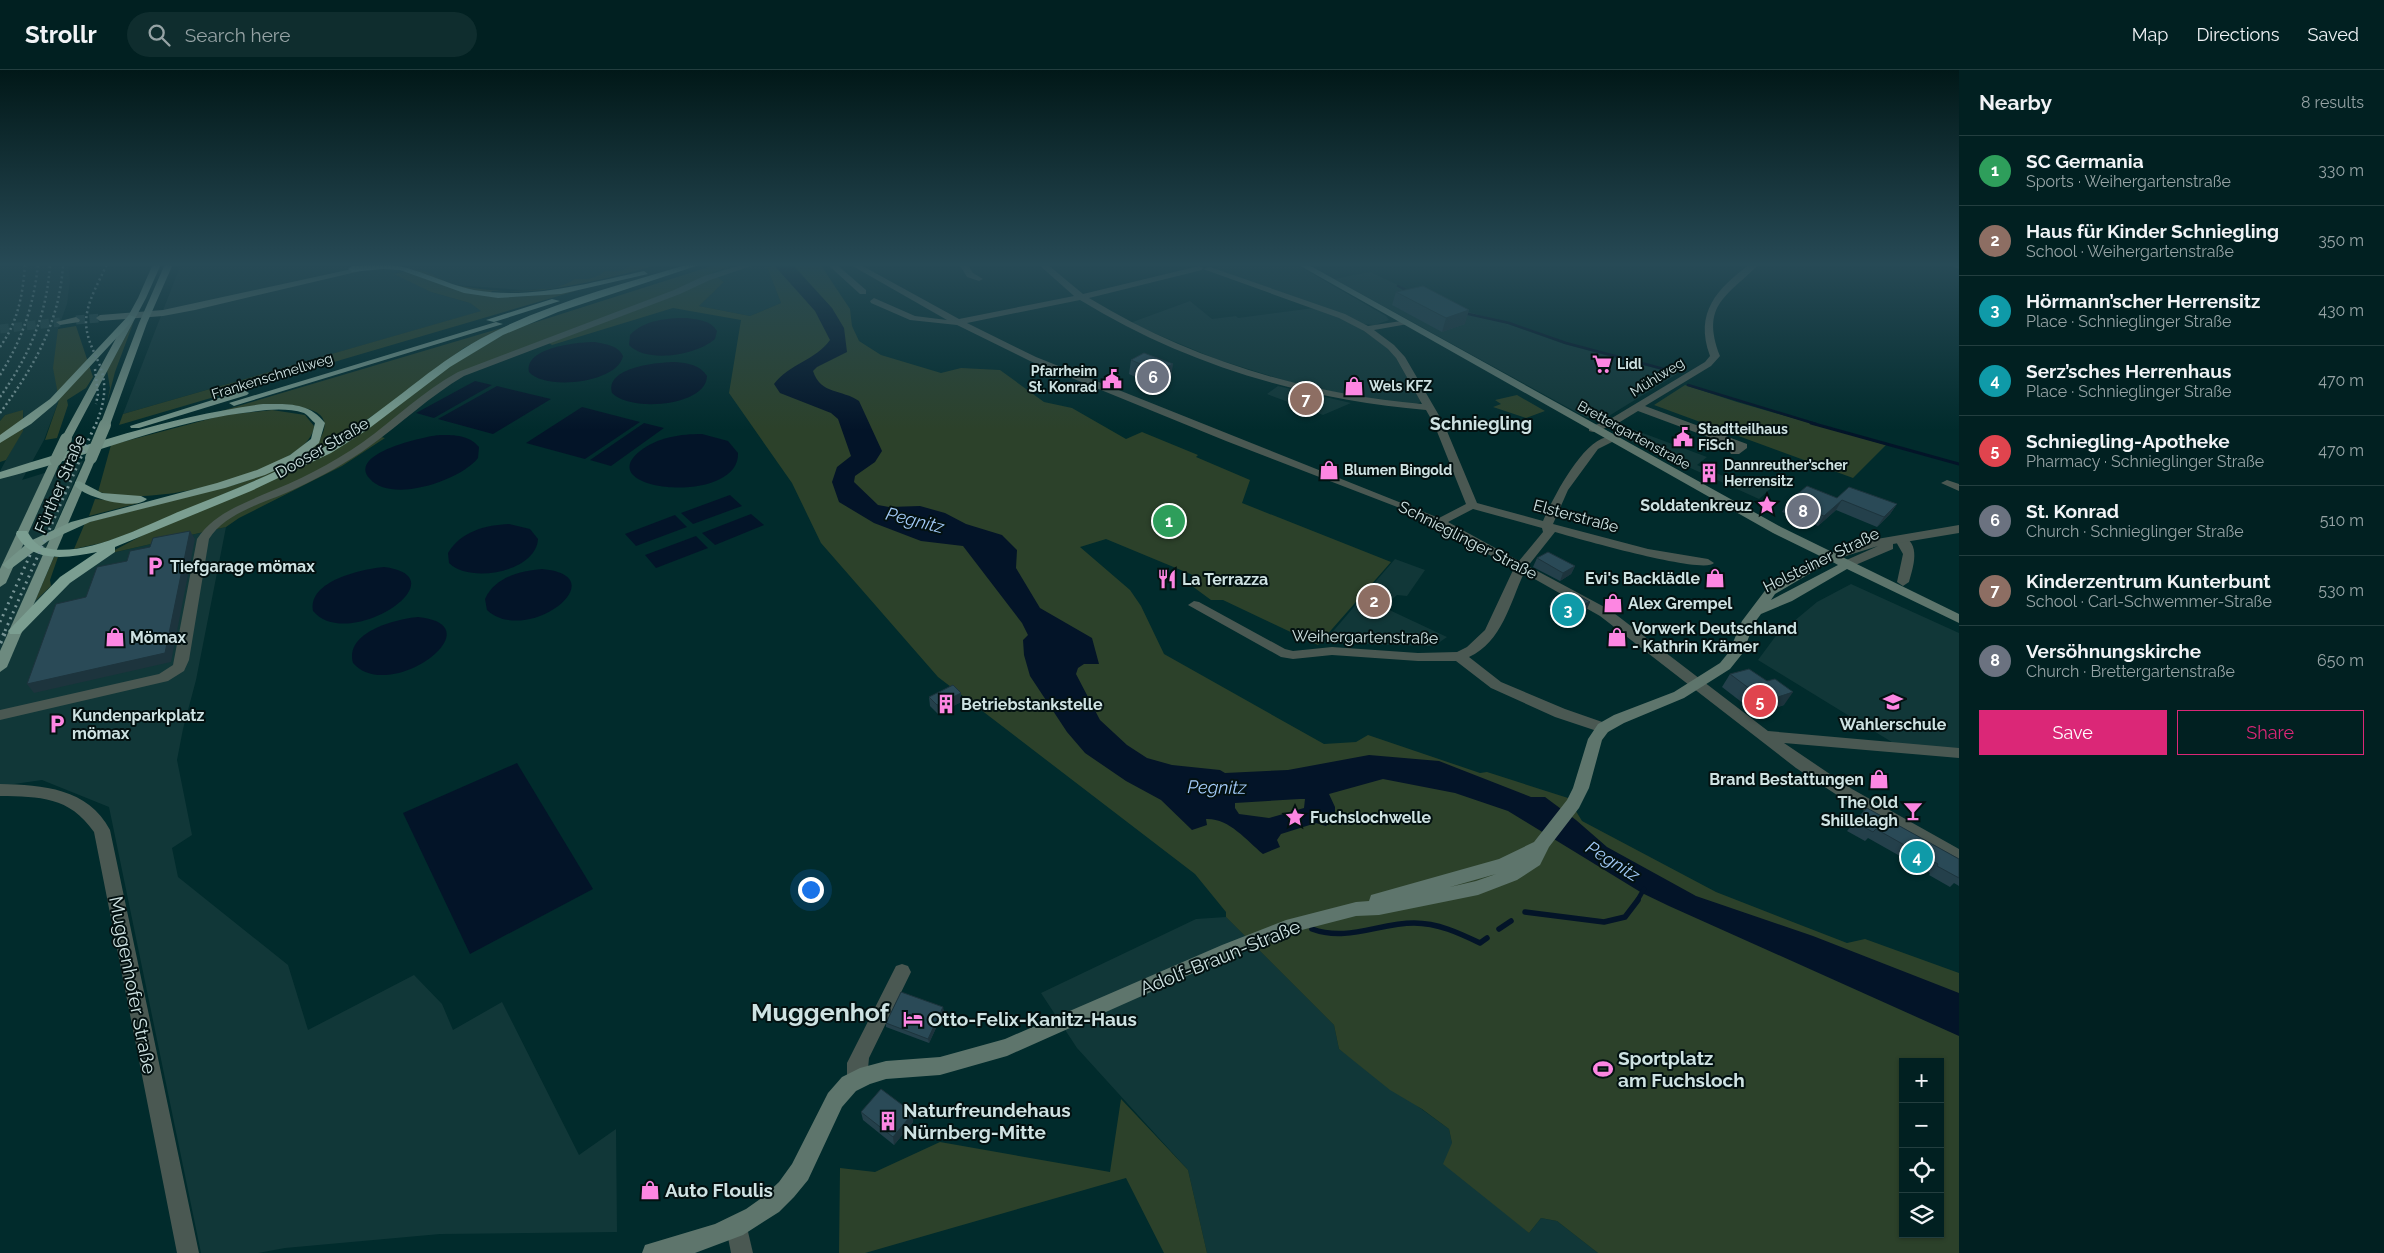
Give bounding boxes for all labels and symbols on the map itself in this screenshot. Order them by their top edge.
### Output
street label: Frankenschnellweg [209,350,335,402]
supermarket icon: Lidl [1591,353,1613,375]
street label: Mühlweg [1627,354,1687,400]
place label: Lidl [1617,356,1643,372]
pin: 6 [1137,358,1169,396]
place label: Pfarrheim St. Konrad [1028,363,1097,395]
public building icon: Pfarrheim St. Konrad [1101,368,1123,390]
shop icon: Wels KFZ [1343,375,1365,397]
place label: Wels KFZ [1369,378,1432,394]
pin: 7 [1290,380,1322,418]
street label: Brettergartenstraße [1575,397,1693,473]
district label: Schniegling [1430,413,1532,434]
street label: Dooser Straße [272,414,372,482]
place label: Stadtteilhaus FiSch [1698,421,1788,453]
public building icon: Stadtteilhaus FiSch [1672,426,1694,448]
street label: Fürther Straße [31,432,89,536]
place label: Dannreuther’scher Herrensitz [1724,457,1848,489]
shop icon: Blumen Bingold [1318,459,1340,481]
place label: Blumen Bingold [1344,462,1452,478]
building icon: Dannreuther’scher Herrensitz [1698,462,1720,484]
pin: 8 [1787,492,1819,530]
place icon: Soldatenkreuz [1756,494,1778,516]
street label: Elsterstraße [1531,495,1621,537]
place label: Soldatenkreuz [1640,496,1752,515]
street label: Schnieglinger Straße [1395,497,1541,583]
pin: 1 [1153,502,1185,540]
water label: Pegnitz [884,503,947,537]
street label: Holsteiner Straße [1760,524,1882,596]
parking icon: Tiefgarage mömax [144,555,166,577]
place label: Tiefgarage mömax [170,557,315,576]
shop icon: Evi's Backlädle [1704,567,1726,589]
restaurant icon: La Terrazza [1156,568,1178,590]
place label: Evi's Backlädle [1585,569,1700,588]
place label: La Terrazza [1182,570,1268,589]
pin: 2 [1358,582,1390,620]
pin: 3 [1552,591,1584,629]
shop icon: Alex Grempel [1602,592,1624,614]
place label: Alex Grempel [1628,594,1733,613]
place label: Vorwerk Deutschland - Kathrin Krämer [1632,619,1797,656]
shop icon: Mömax [104,626,126,648]
street label: Weihergartenstraße [1292,626,1438,648]
shop icon: Vorwerk Deutschland - Kathrin Krämer [1606,626,1628,648]
place label: Mömax [130,628,186,647]
pin: 5 [1744,682,1776,720]
school or university icon: Wahlerschule [1882,691,1904,713]
building icon: Betriebstankstelle [935,693,957,715]
place label: Betriebstankstelle [961,695,1103,714]
place label: Kundenparkplatz mömax [72,706,204,743]
parking icon: Kundenparkplatz mömax [46,713,68,735]
place label: Wahlerschule [1840,715,1947,734]
shop icon: Brand Bestattungen [1868,768,1890,790]
place label: Brand Bestattungen [1709,770,1864,789]
water label: Pegnitz [1187,776,1247,798]
place label: The Old Shillelagh [1821,793,1898,830]
bar icon: The Old Shillelagh [1902,800,1924,822]
place icon: Fuchslochwelle [1284,806,1306,828]
place label: Fuchslochwelle [1310,808,1431,827]
water label: Pegnitz [1582,836,1644,886]
pin: 4 [1901,838,1933,876]
your location [798,877,824,903]
street label: Muggenhofer Straße [105,894,161,1076]
street label: Adolf-Braun-Straße [1137,915,1303,999]
district label: Muggenhof [751,997,890,1027]
hotel icon: Otto-Felix-Kanitz-Haus [902,1008,924,1030]
place label: Otto-Felix-Kanitz-Haus [928,1008,1137,1030]
place label: Sportplatz am Fuchsloch [1618,1047,1745,1091]
sports icon: Sportplatz am Fuchsloch [1592,1058,1614,1080]
place label: Naturfreundehaus Nürnberg-Mitte [903,1099,1071,1143]
building icon: Naturfreundehaus Nürnberg-Mitte [877,1110,899,1132]
shop icon: Auto Floulis [639,1179,661,1201]
place label: Auto Floulis [665,1179,773,1201]

